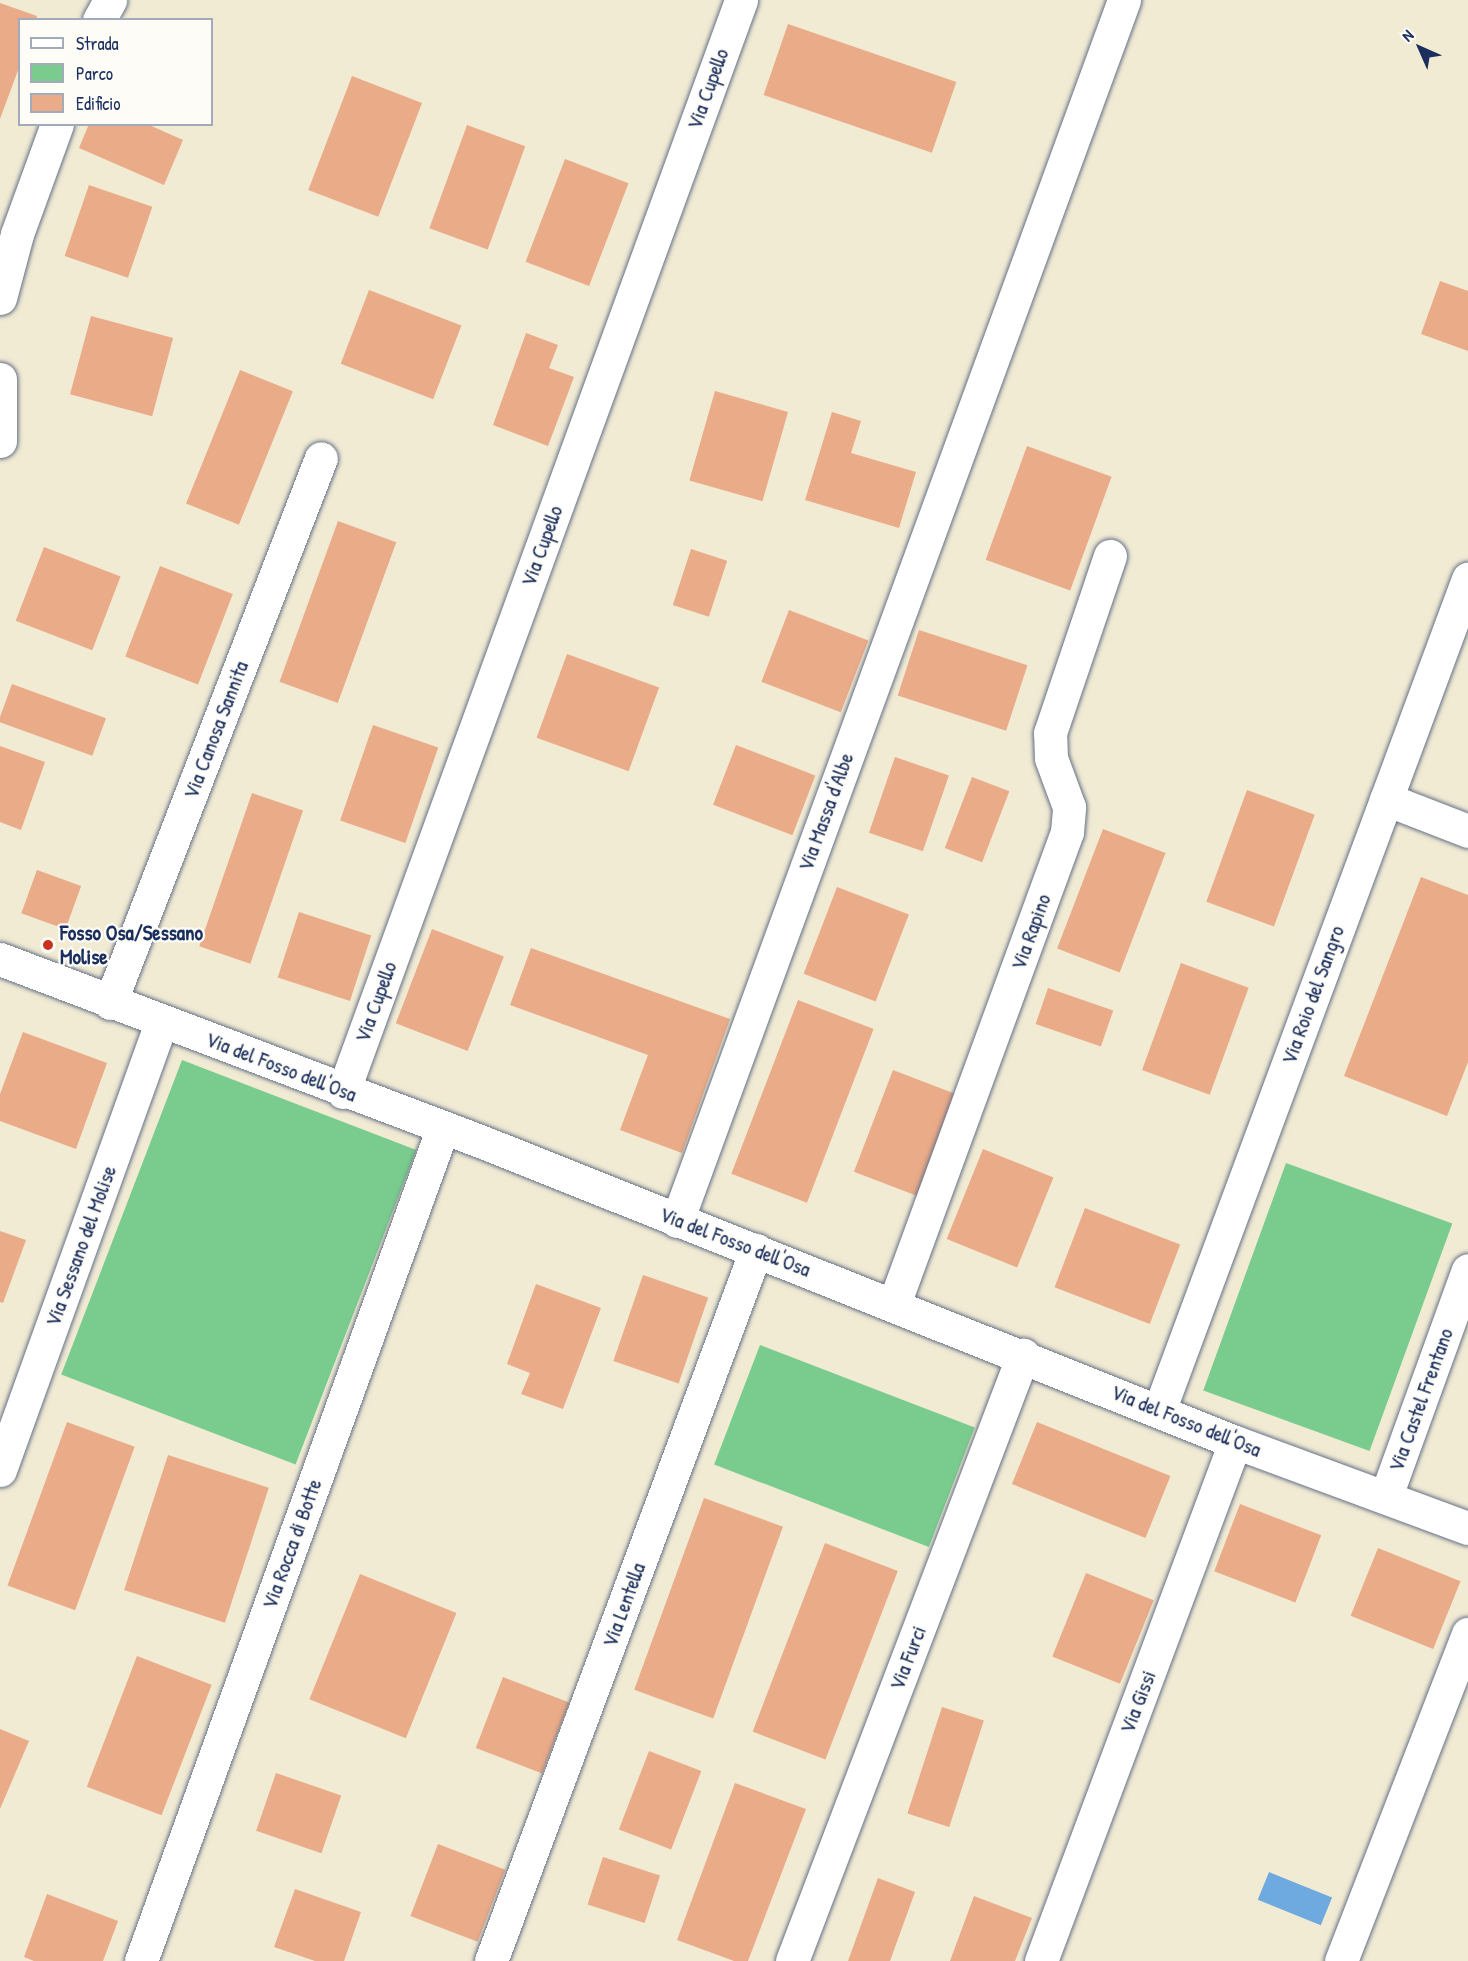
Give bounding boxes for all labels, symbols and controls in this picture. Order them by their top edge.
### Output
legend [18,18,213,126]
north arrow [1390,18,1450,78]
text: N [1396,24,1418,46]
text: Strada [76,31,119,56]
street label: Via Cupello [682,45,734,133]
text: Parco [76,61,113,86]
text: Edificio [76,91,120,116]
street label: Via Cupello [516,502,568,590]
street label: Via Canosa Sannita [178,658,254,802]
street label: Via Massa d'Albe [793,749,859,875]
street label: Via Rapino [1006,891,1056,973]
place label: Fosso Osa/Sessano Molise [60,920,203,970]
street label: Via Roio del Sangro [1276,922,1350,1068]
marker: Fosso Osa/Sessano Molise [41,938,55,952]
street label: Via Cupello [350,958,402,1046]
street label: Via del Fosso dell'Osa [202,1027,360,1107]
street label: Via Sessano del Molise [40,1162,122,1330]
street label: Via del Fosso dell'Osa [656,1202,814,1282]
street label: Via Castel Frentano [1383,1325,1459,1475]
street label: Via del Fosso dell'Osa [1107,1379,1265,1463]
street label: Via Rocca di Botte [257,1476,327,1612]
street label: Via Lentella [597,1559,651,1651]
street label: Via Furci [884,1622,932,1694]
street label: Via Gissi [1115,1667,1161,1737]

